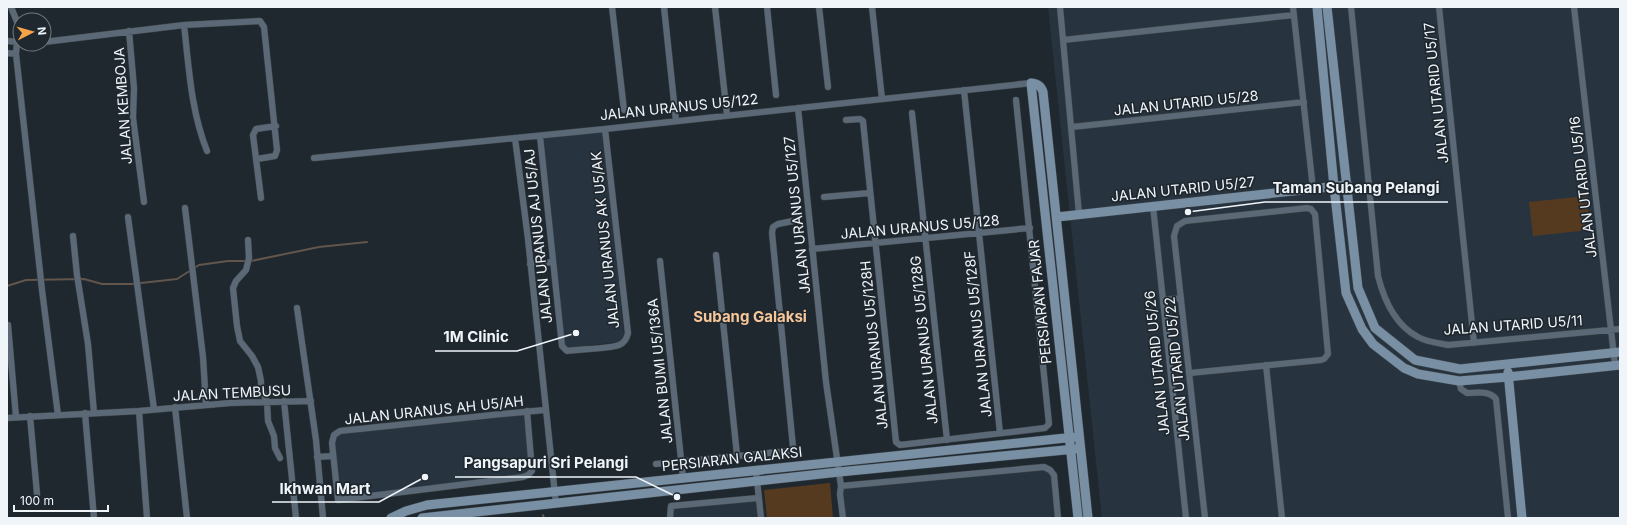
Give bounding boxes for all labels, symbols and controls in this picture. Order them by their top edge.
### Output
north arrow [12,12,52,52]
street label: JALAN UTARID U5/17 [1420,22,1451,164]
text: N [35,26,49,36]
street label: JALAN KEMBOJA [110,47,135,165]
street label: JALAN UTARID U5/28 [1113,86,1259,119]
street label: JALAN URANUS U5/122 [599,90,759,123]
street label: JALAN UTARID U5/16 [1565,115,1600,259]
street label: JALAN URANUS U5/127 [780,135,813,295]
street label: JALAN URANUS AJ U5/AJ [520,148,555,324]
street label: JALAN URANUS AK U5/AK [587,150,622,330]
street label: JALAN UTARID U5/27 [1110,172,1256,205]
callout: Taman Subang Pelangi [1265,175,1448,202]
text: Taman Subang Pelangi [1273,178,1439,197]
street label: JALAN URANUS U5/128 [840,211,1000,242]
street label: PERSIARAN FAJAR [1025,239,1054,365]
street label: JALAN URANUS U5/128F [960,250,995,418]
street label: JALAN URANUS U5/128G [906,255,941,425]
street label: JALAN URANUS U5/128H [856,260,891,430]
street label: JALAN UTARID U5/26 [1140,290,1173,436]
street label: JALAN UTARID U5/22 [1160,296,1193,442]
street label: JALAN BUMI U5/136A [643,297,676,445]
district label: Subang Galaksi [693,307,807,326]
street label: JALAN UTARID U5/11 [1443,311,1583,338]
callout: 1M Clinic [435,324,517,351]
text: 1M Clinic [443,327,509,346]
street label: JALAN TEMBUSU [172,381,292,404]
street label: JALAN URANUS AH U5/AH [343,392,524,427]
street label: PERSIARAN GALAKSI [661,443,803,474]
callout: Pangsapuri Sri Pelangi [455,450,636,477]
text: Pangsapuri Sri Pelangi [464,453,628,472]
callout: Ikhwan Mart [272,475,379,502]
text: Ikhwan Mart [279,479,371,498]
scale bar [14,487,108,513]
text: 100 m [20,493,54,508]

